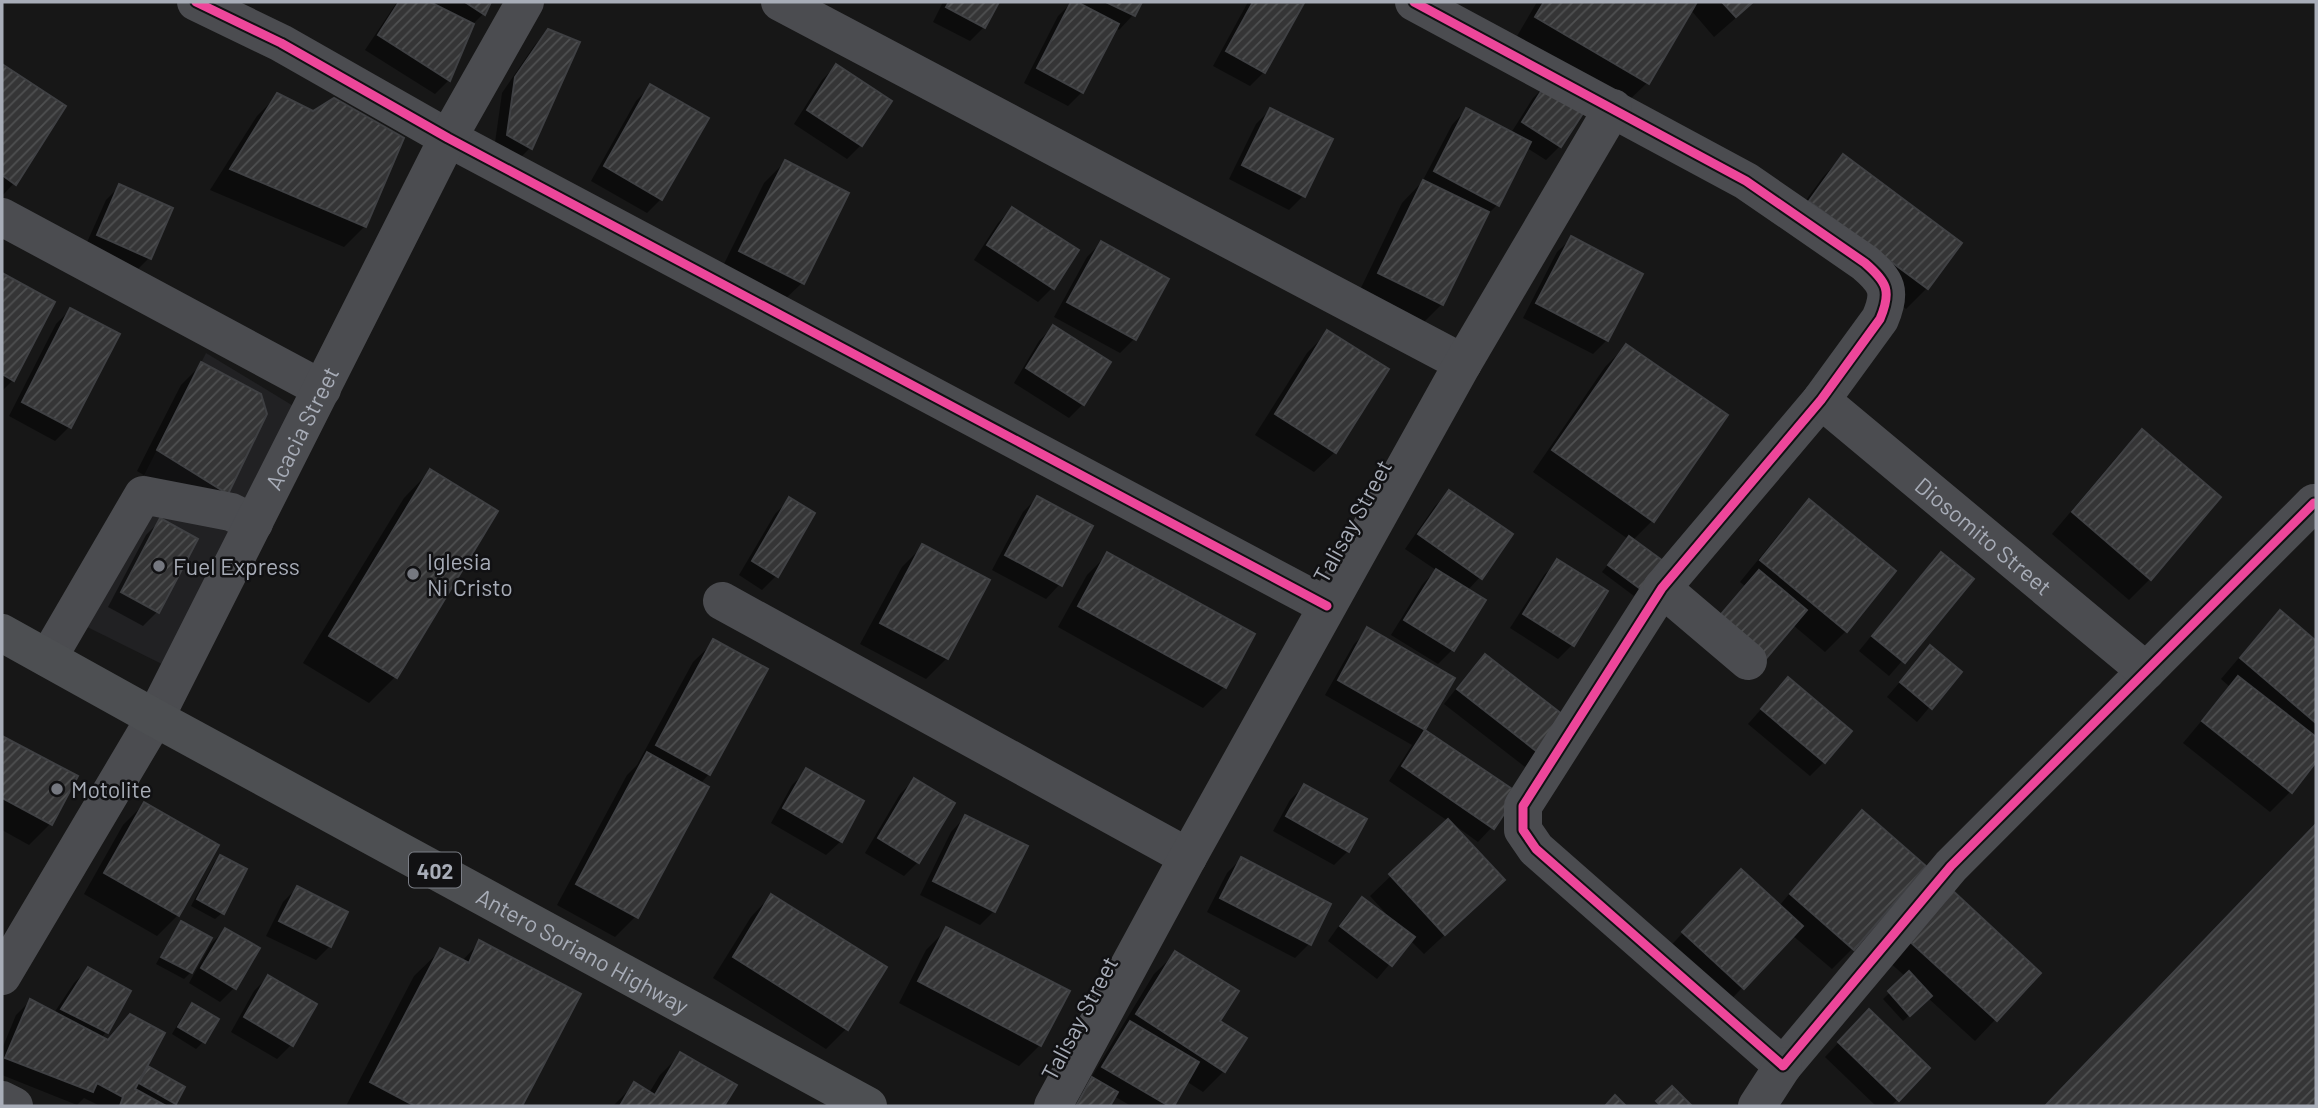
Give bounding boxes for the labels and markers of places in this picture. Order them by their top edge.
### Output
place label: Iglesia Ni Cristo [427,547,513,601]
place label: Fuel Express [173,552,300,580]
marker: Fuel Express [151,558,167,574]
marker: Iglesia Ni Cristo [405,566,421,582]
place label: Motolite [71,775,152,803]
marker: Motolite [49,781,65,797]

